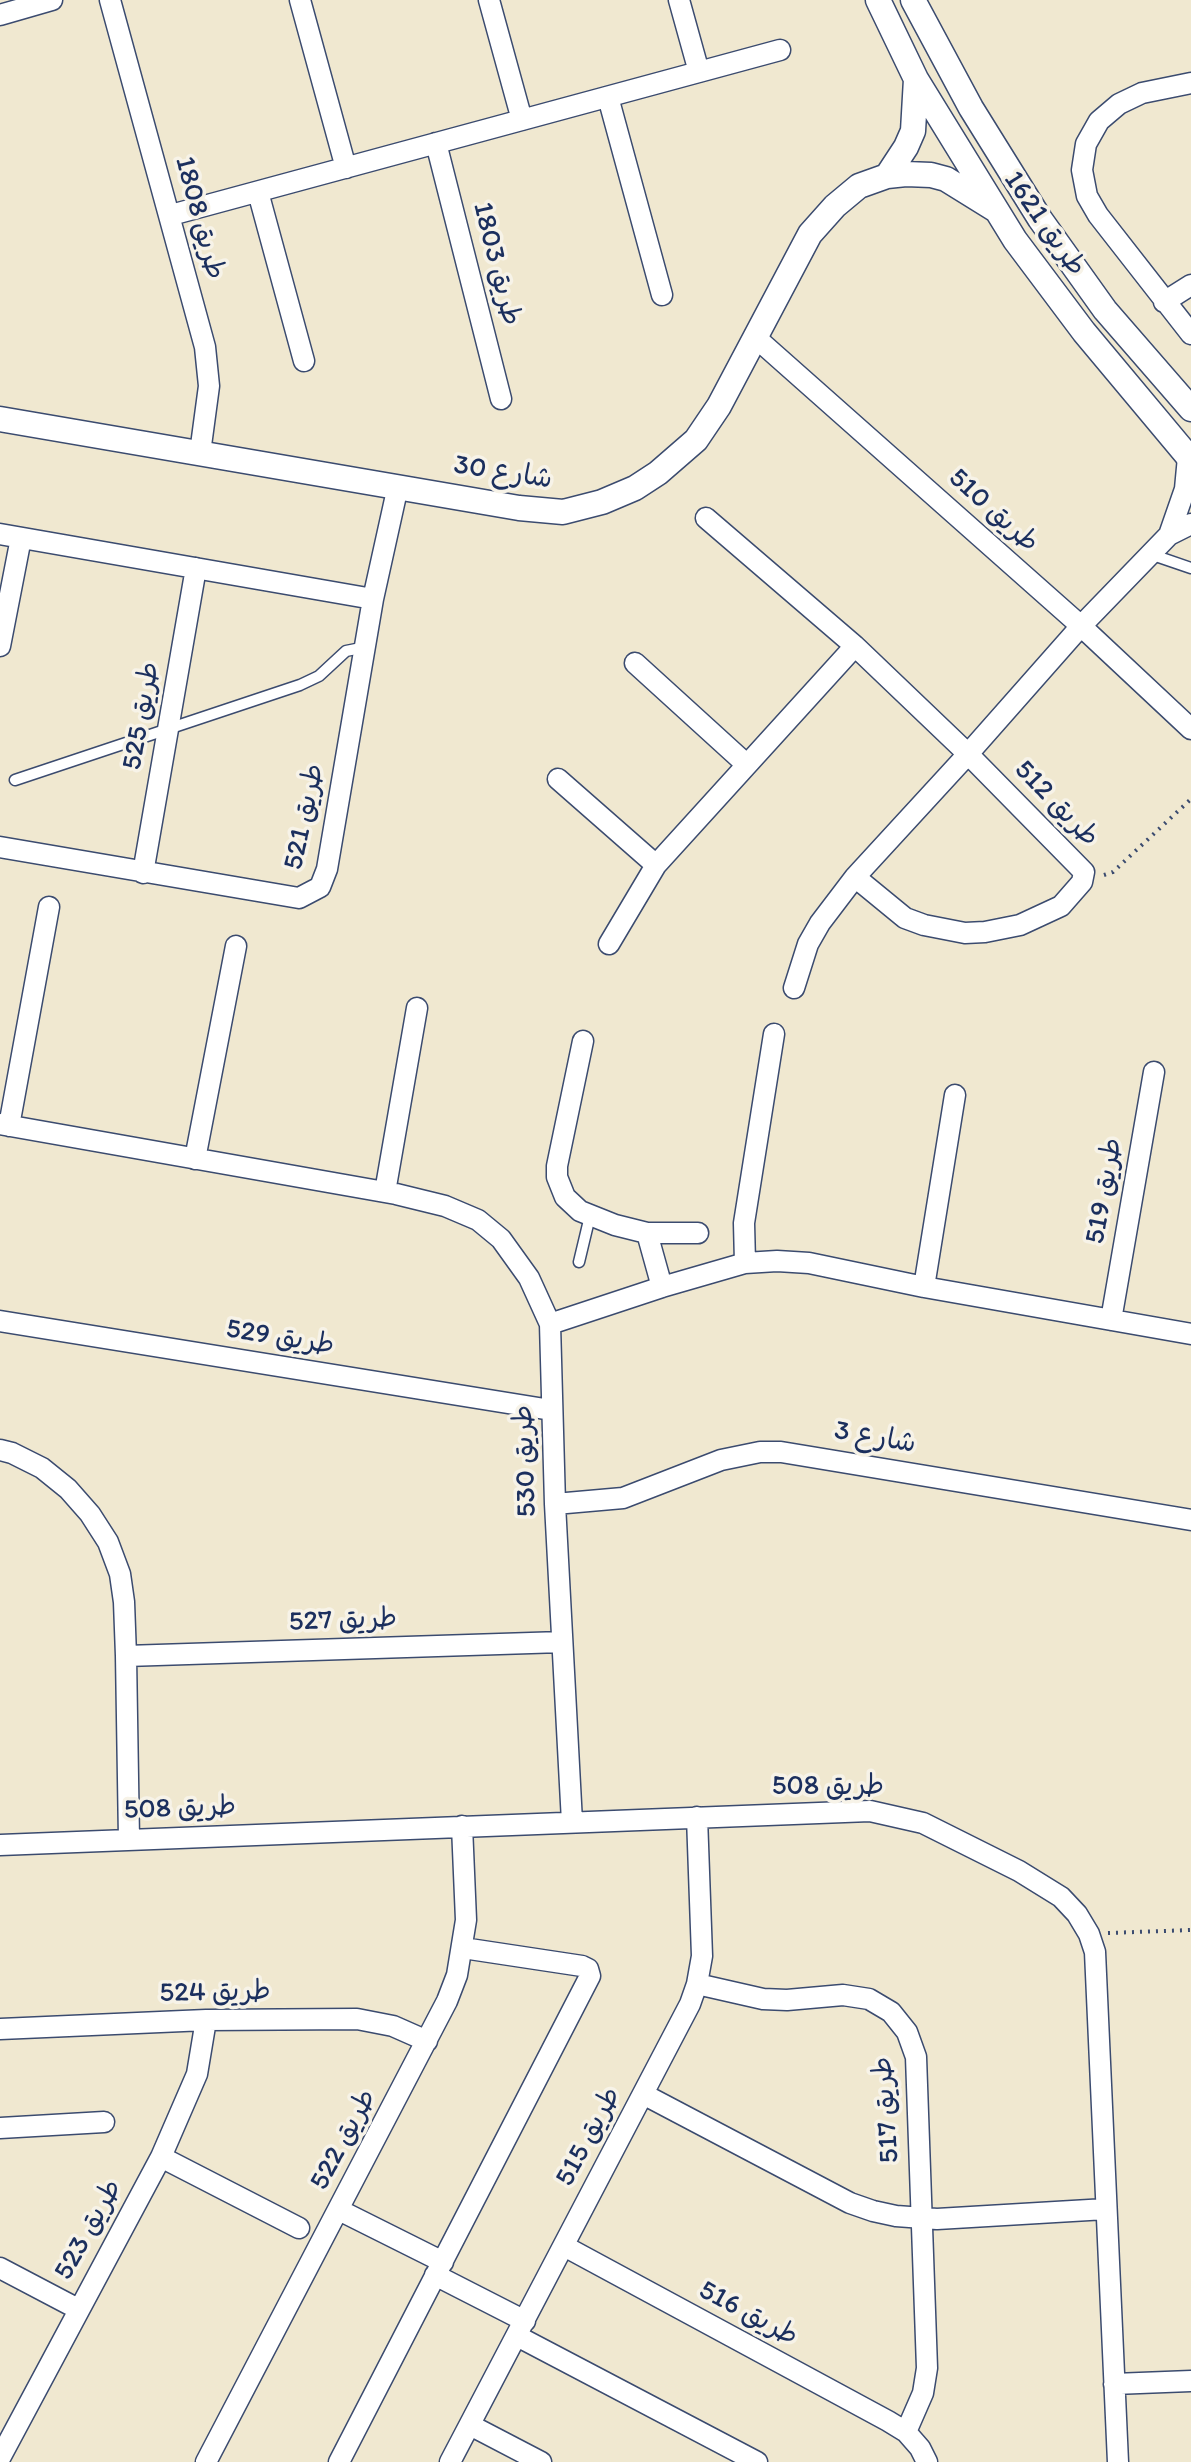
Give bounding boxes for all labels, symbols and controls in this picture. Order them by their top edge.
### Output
street label: طريق 1808 [166,153,232,283]
street label: طريق 1621 [996,165,1092,283]
street label: طريق 1803 [464,199,528,329]
street label: شارع 30 [451,449,555,497]
street label: طريق 510 [941,462,1045,560]
street label: طريق 525 [116,659,168,773]
street label: طريق 512 [1007,754,1105,854]
street label: طريق 521 [277,761,333,873]
street label: طريق 519 [1079,1135,1131,1247]
street label: طريق 529 [223,1313,337,1363]
street label: طريق 530 [507,1404,545,1518]
street label: شارع 3 [832,1414,918,1462]
street label: طريق 527 [288,1602,398,1640]
street label: طريق 508 [772,1770,884,1804]
street label: طريق 508 [123,1790,237,1828]
street label: طريق 524 [159,1975,271,2011]
street label: طريق 517 [867,2056,907,2164]
street label: طريق 515 [549,2082,629,2192]
street label: طريق 522 [304,2084,384,2196]
street label: طريق 523 [48,2174,130,2286]
street label: طريق 516 [693,2274,803,2354]

